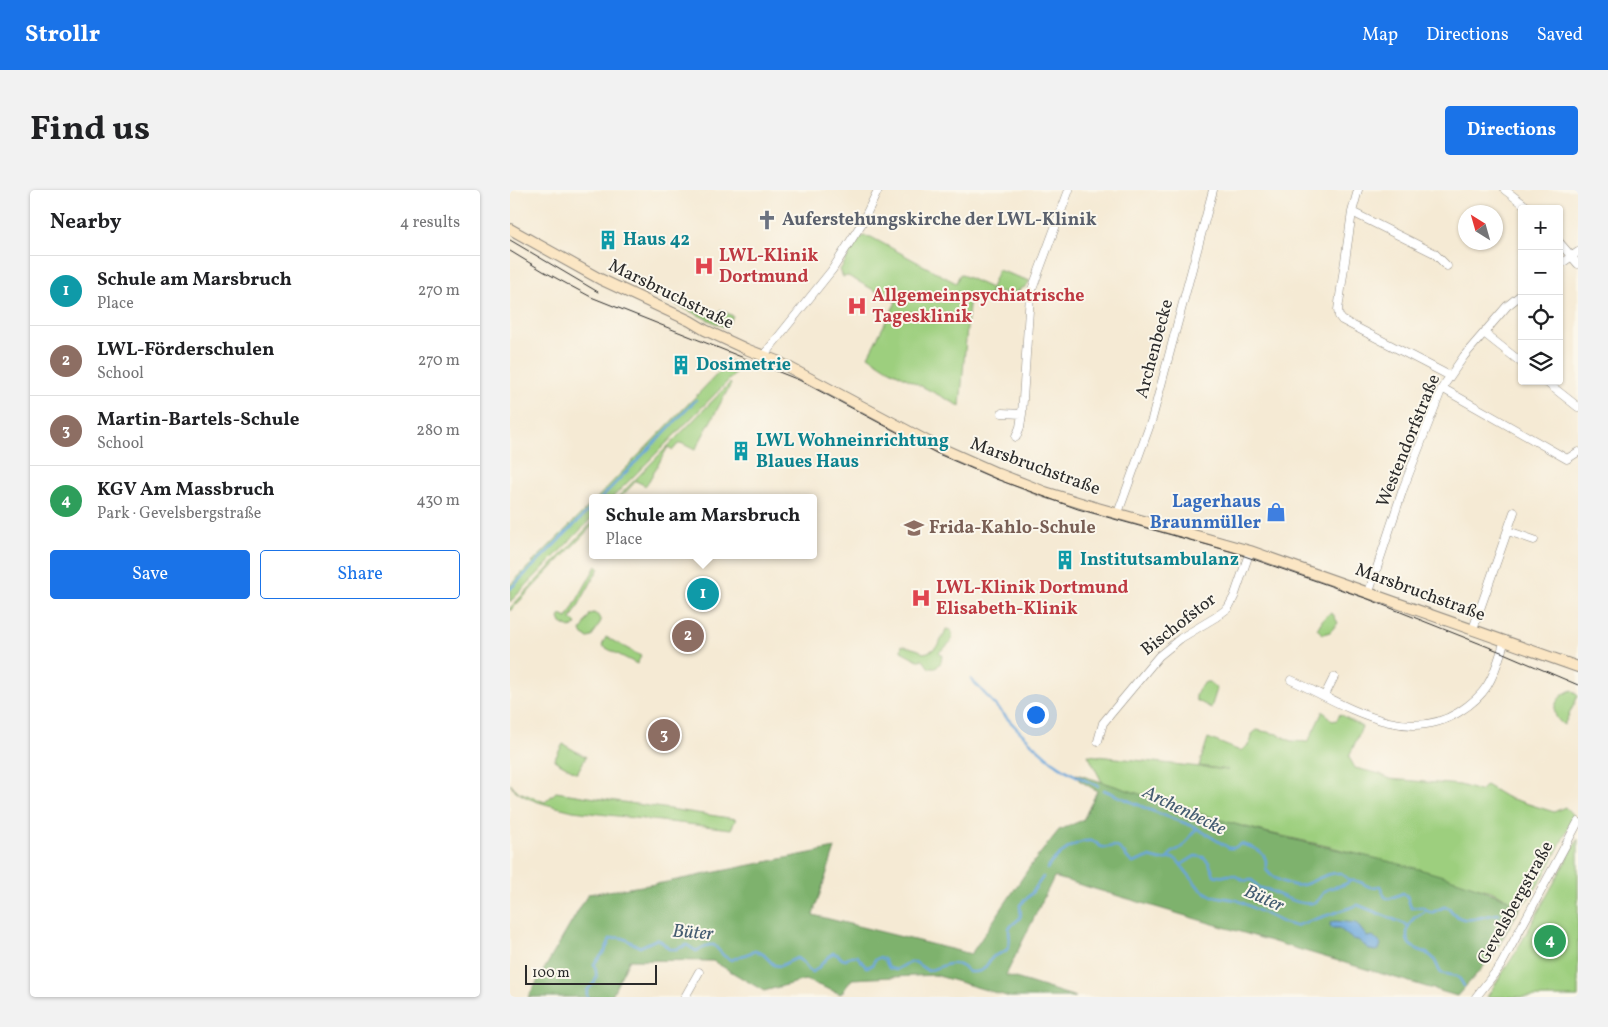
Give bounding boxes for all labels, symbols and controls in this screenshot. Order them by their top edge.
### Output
text: Strollr [25,18,100,52]
text: Map [1362,23,1398,48]
text: Directions [1426,23,1509,48]
text: Saved [1537,23,1583,48]
text: Find us [30,106,150,154]
button: Directions [1445,106,1578,155]
north arrow [1458,205,1503,250]
map controls [1518,205,1563,385]
button: + [1518,205,1563,250]
text: Nearby [50,208,121,237]
place label: Auferstehungskirche der LWL-Klinik [782,208,1097,233]
church icon: Auferstehungskirche der LWL-Klinik [756,209,778,231]
text: 4 results [400,212,460,234]
place label: Haus 42 [623,228,690,253]
building icon: Haus 42 [597,229,619,251]
place label: LWL-Klinik Dortmund [719,244,819,290]
button: − [1518,250,1563,295]
street label: Marsbruchstraße [604,254,738,336]
hospital icon: LWL-Klinik Dortmund [693,255,715,277]
text: Schule am Marsbruch [97,267,292,293]
text: 1 [63,280,69,302]
text: 270 m [418,280,460,302]
place label: Allgemeinpsychiatrische Tagesklinik [872,284,1084,330]
text: Place [97,293,134,315]
hospital icon: Allgemeinpsychiatrische Tagesklinik [846,295,868,317]
button: locate [1518,295,1563,340]
street label: Archenbecke [1130,297,1180,401]
text: LWL-Förderschulen [97,337,274,363]
button: layers [1518,340,1563,385]
text: 2 [62,350,70,372]
text: 270 m [418,350,460,372]
place label: Dosimetrie [696,353,791,378]
building icon: Dosimetrie [670,354,692,376]
text: School [97,363,144,385]
street label: Westendorfstraße [1371,371,1447,511]
text: Martin-Bartels-Schule [97,407,299,433]
text: 3 [62,420,70,442]
text: 280 m [416,420,460,442]
place label: LWL Wohneinrichtung Blaues Haus [756,429,949,475]
street label: Marsbruchstraße [967,432,1103,502]
text: School [97,433,144,455]
building icon: LWL Wohneinrichtung Blaues Haus [730,440,752,462]
text: KGV Am Massbruch [97,477,275,503]
text: 4 [61,490,71,512]
text: 430 m [416,490,460,512]
place label: Lagerhaus Braunmüller [1150,490,1261,536]
popup [589,494,817,559]
shop icon: Lagerhaus Braunmüller [1265,501,1287,523]
text: Park · Gevelsbergstraße [97,503,261,525]
text: Schule am Marsbruch [606,503,800,529]
place label: Frida-Kahlo-Schule [929,516,1096,541]
school or university icon: Frida-Kahlo-Schule [903,517,925,539]
text: Place [606,529,642,551]
place label: Institutsambulanz [1080,548,1239,573]
building icon: Institutsambulanz [1054,549,1076,571]
button: Save [50,550,250,599]
button: Share [260,550,460,599]
street label: Marsbruchstraße [1352,558,1488,628]
pin: 1 [687,575,719,613]
place label: LWL-Klinik Dortmund Elisabeth-Klinik [936,576,1128,622]
hospital icon: LWL-Klinik Dortmund Elisabeth-Klinik [910,587,932,609]
street label: Bischofstor [1136,587,1222,662]
pin: 2 [672,617,704,655]
your location [1023,702,1049,728]
pin: 3 [648,716,680,754]
water label: Archenbecke [1137,779,1230,842]
street label: Gevelsbergstraße [1472,837,1560,969]
water label: Büter [1240,879,1289,920]
water label: Büter [672,919,715,947]
pin: 4 [1534,922,1566,960]
scale bar [525,962,658,985]
text: 100 m [532,964,570,983]

